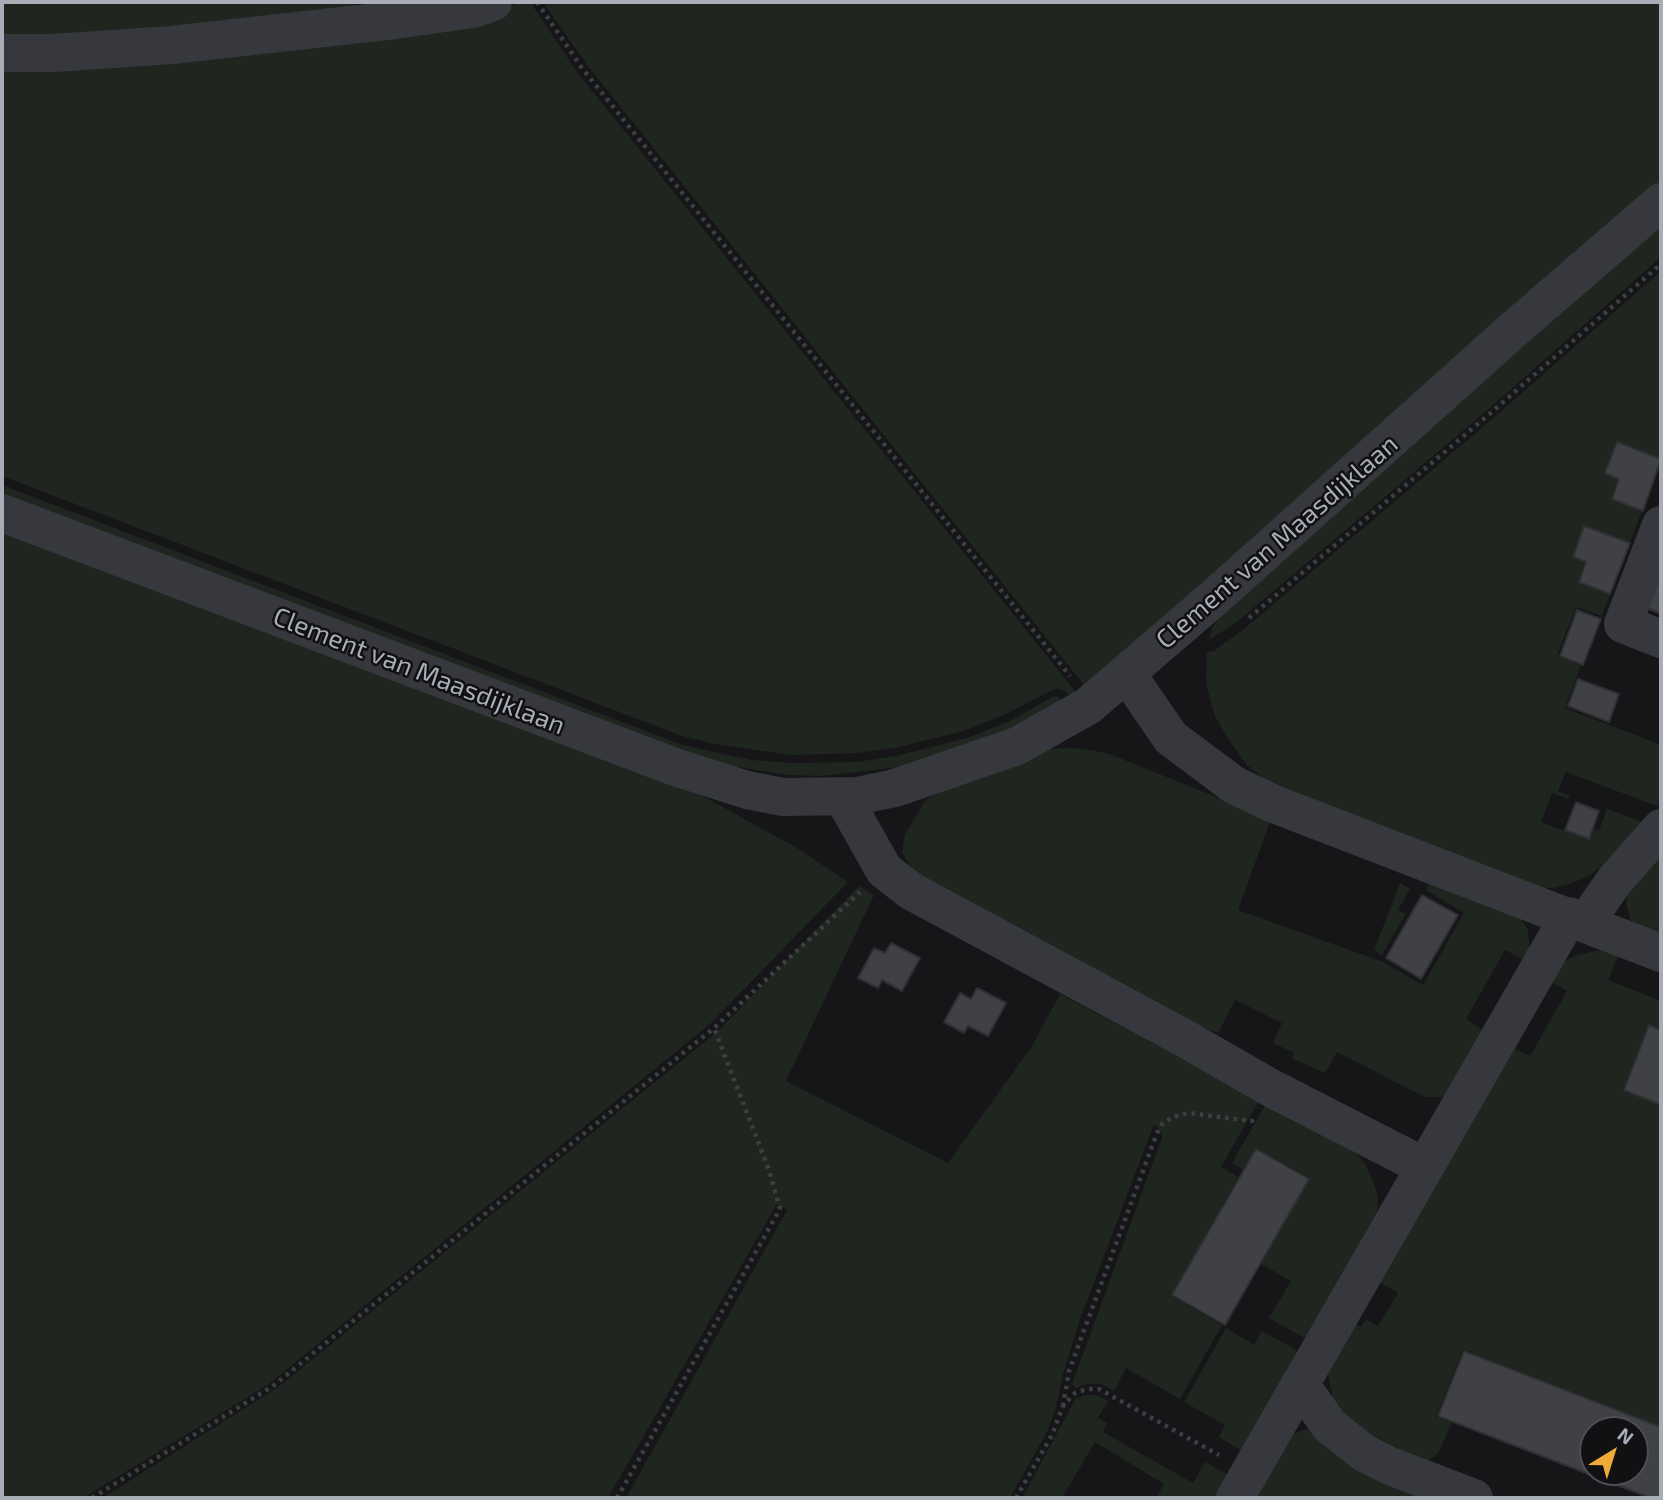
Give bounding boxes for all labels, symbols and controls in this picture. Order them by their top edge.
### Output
street label: Clement van Maasdijklaan [1150,429,1404,655]
street label: Clement van Maasdijklaan [269,601,569,741]
north arrow [1579,1416,1649,1486]
text: N [1614,1422,1638,1449]

